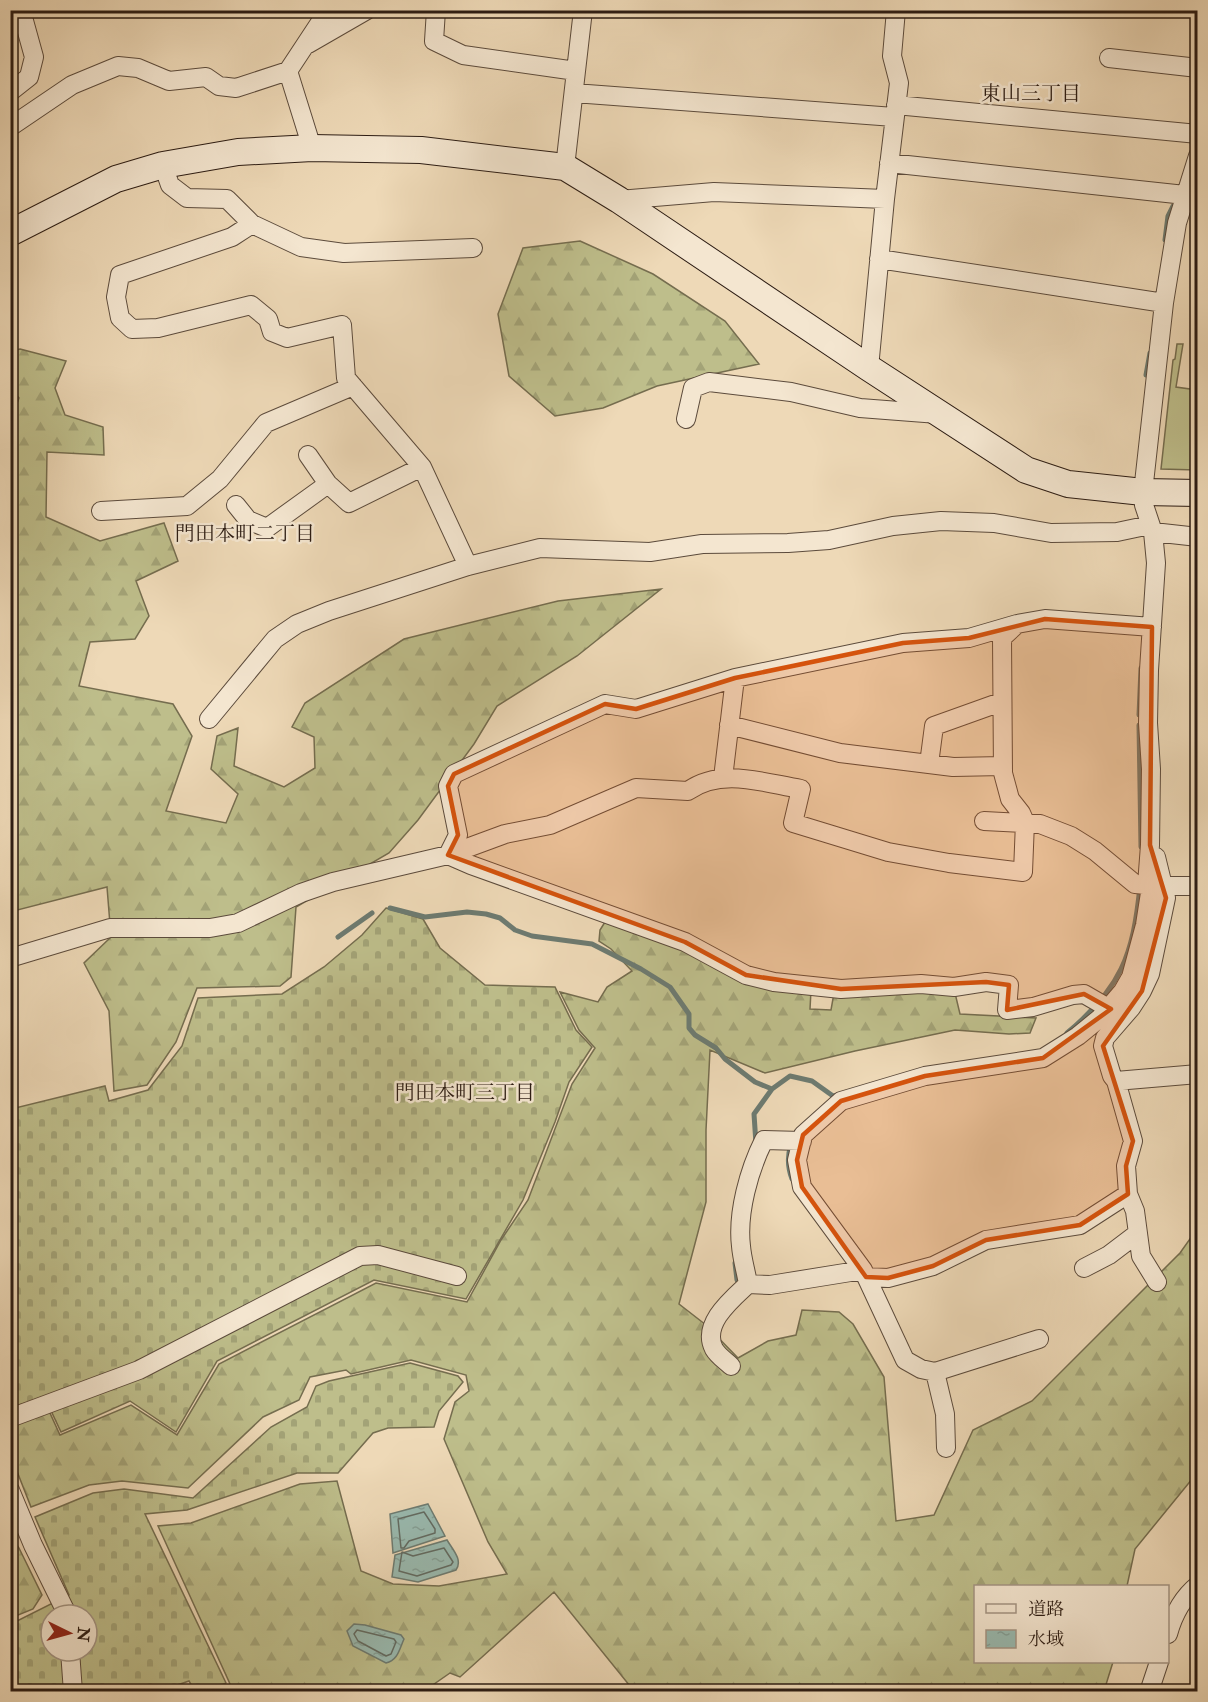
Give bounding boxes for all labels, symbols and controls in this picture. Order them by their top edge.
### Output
district label: 東山三丁目 [981,81,1081,106]
district label: 門田本町二丁目 [175,521,315,546]
district label: 門田本町三丁目 [395,1080,535,1105]
legend [974,1585,1169,1663]
text: 道路 [1028,1598,1064,1621]
north arrow [39,1603,99,1663]
text: N [72,1625,94,1643]
text: 水域 [1028,1628,1064,1651]

